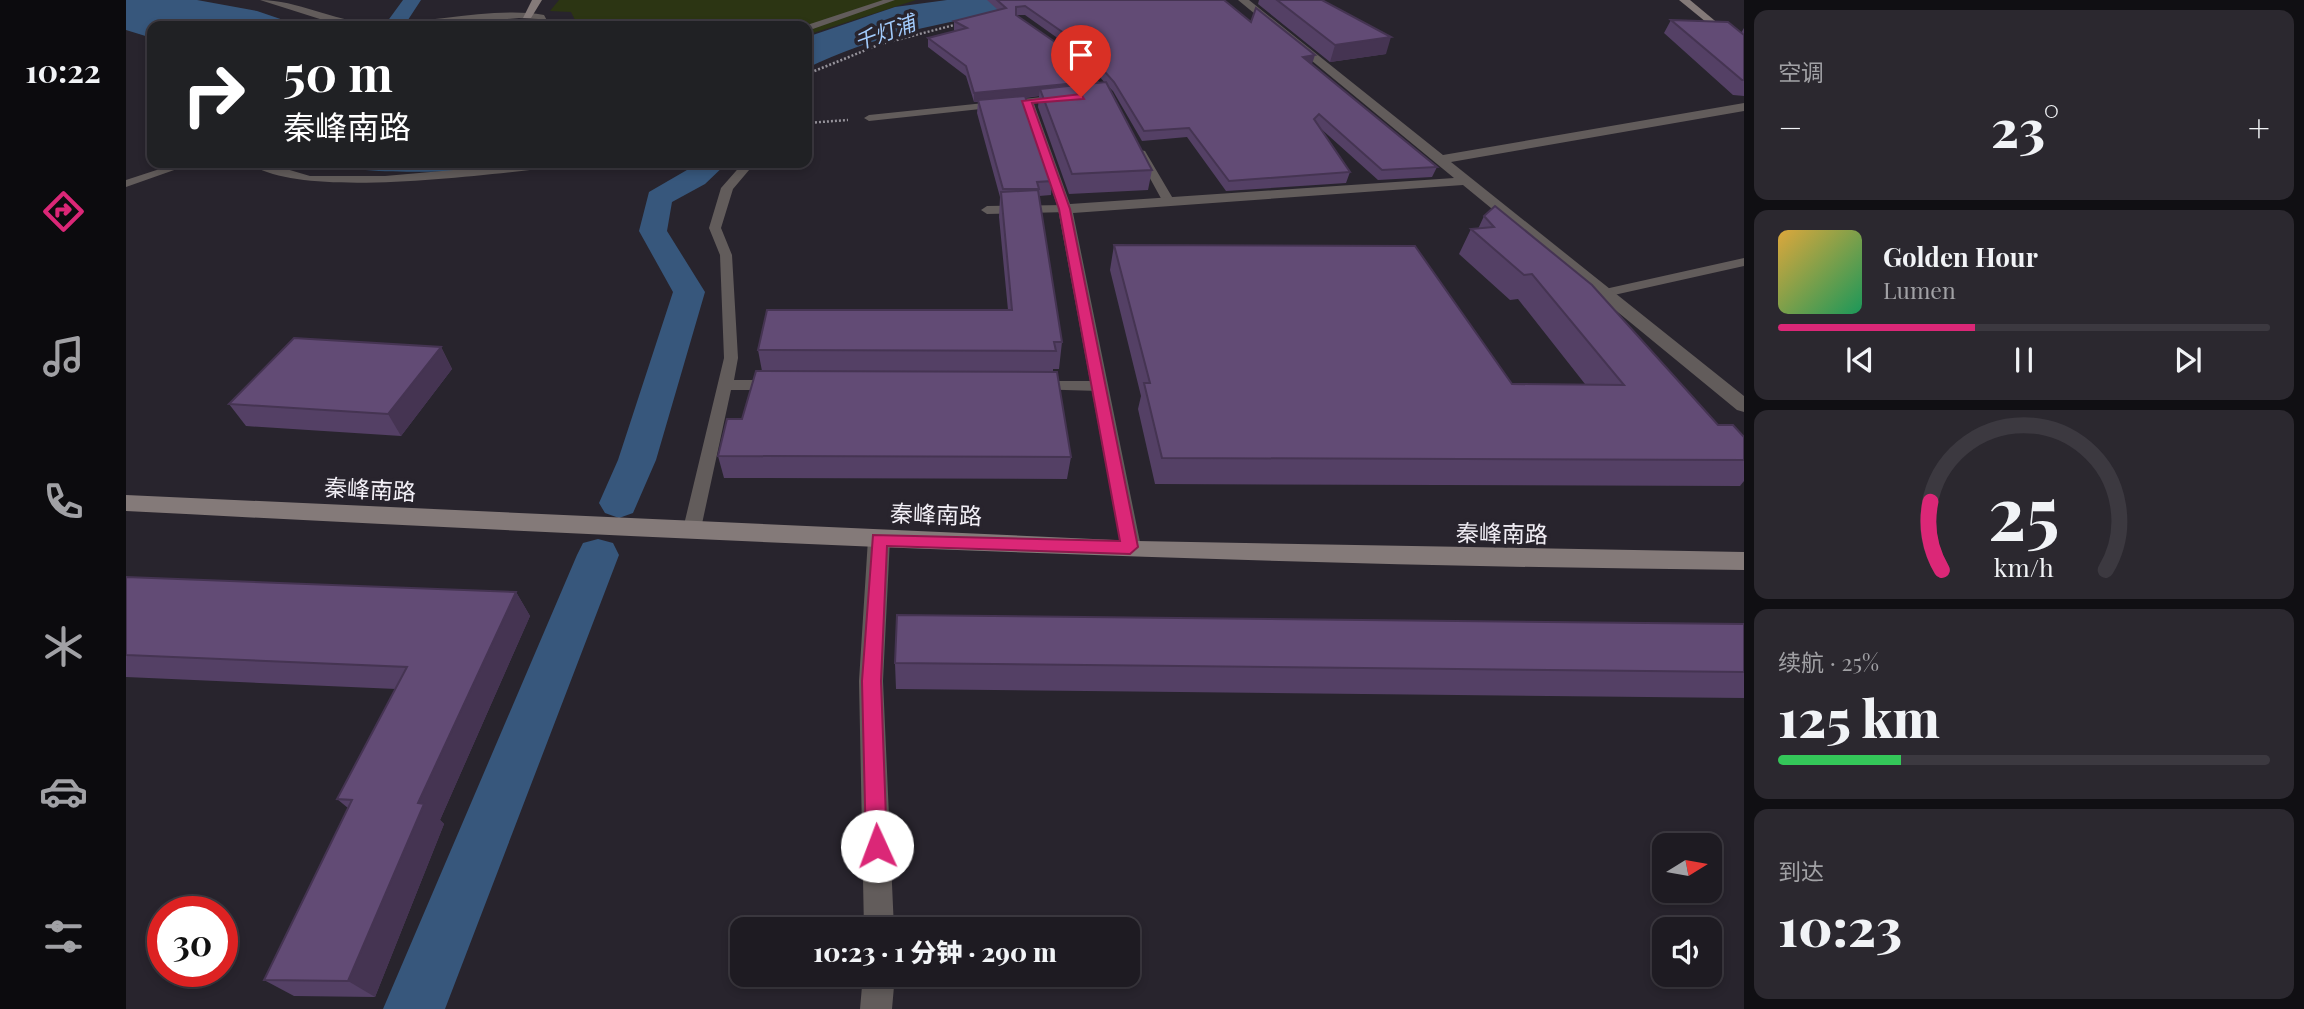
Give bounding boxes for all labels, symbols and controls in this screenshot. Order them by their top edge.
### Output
water label: 千灯浦 [850,6,922,55]
pin [1051,25,1111,97]
icon: arrive [1062,36,1100,74]
text: 50 m [283,39,393,104]
text: 10:22 [25,48,101,91]
icon: right [168,49,259,140]
text: 空调 [1778,56,1824,87]
text: 23° [1991,92,2059,161]
text: − [1778,101,1803,152]
text: + [2248,101,2270,152]
text: 秦峰南路 [283,104,411,147]
icon: directions [39,187,88,236]
text: Golden Hour [1883,239,2038,274]
text: Lumen [1883,274,1956,305]
icon: music [39,332,88,381]
icon: previous [1841,341,1879,379]
icon: pause [2005,341,2043,379]
icon: next [2169,341,2207,379]
text: 25 [1988,462,2060,559]
street label: 秦峰南路 [323,471,417,506]
icon: phone [39,477,88,526]
street label: 秦峰南路 [890,496,983,531]
street label: 秦峰南路 [1456,516,1548,549]
text: km/h [1994,550,2054,583]
icon: climate [39,622,88,671]
text: 续航 · 25% [1778,646,1879,677]
text: 125 km [1778,682,1940,751]
icon: car [39,767,88,816]
position arrow [840,809,914,883]
north arrow [1652,833,1722,903]
map controls [1652,833,1722,987]
text: 到达 [1778,855,1824,886]
text: 10:23 [1778,891,1902,960]
speed limit sign: 30 [147,896,238,987]
icon: filters [39,912,88,961]
button: sound [1652,917,1722,987]
text: 10:23 · 1 分钟 · 290 m [813,934,1057,969]

